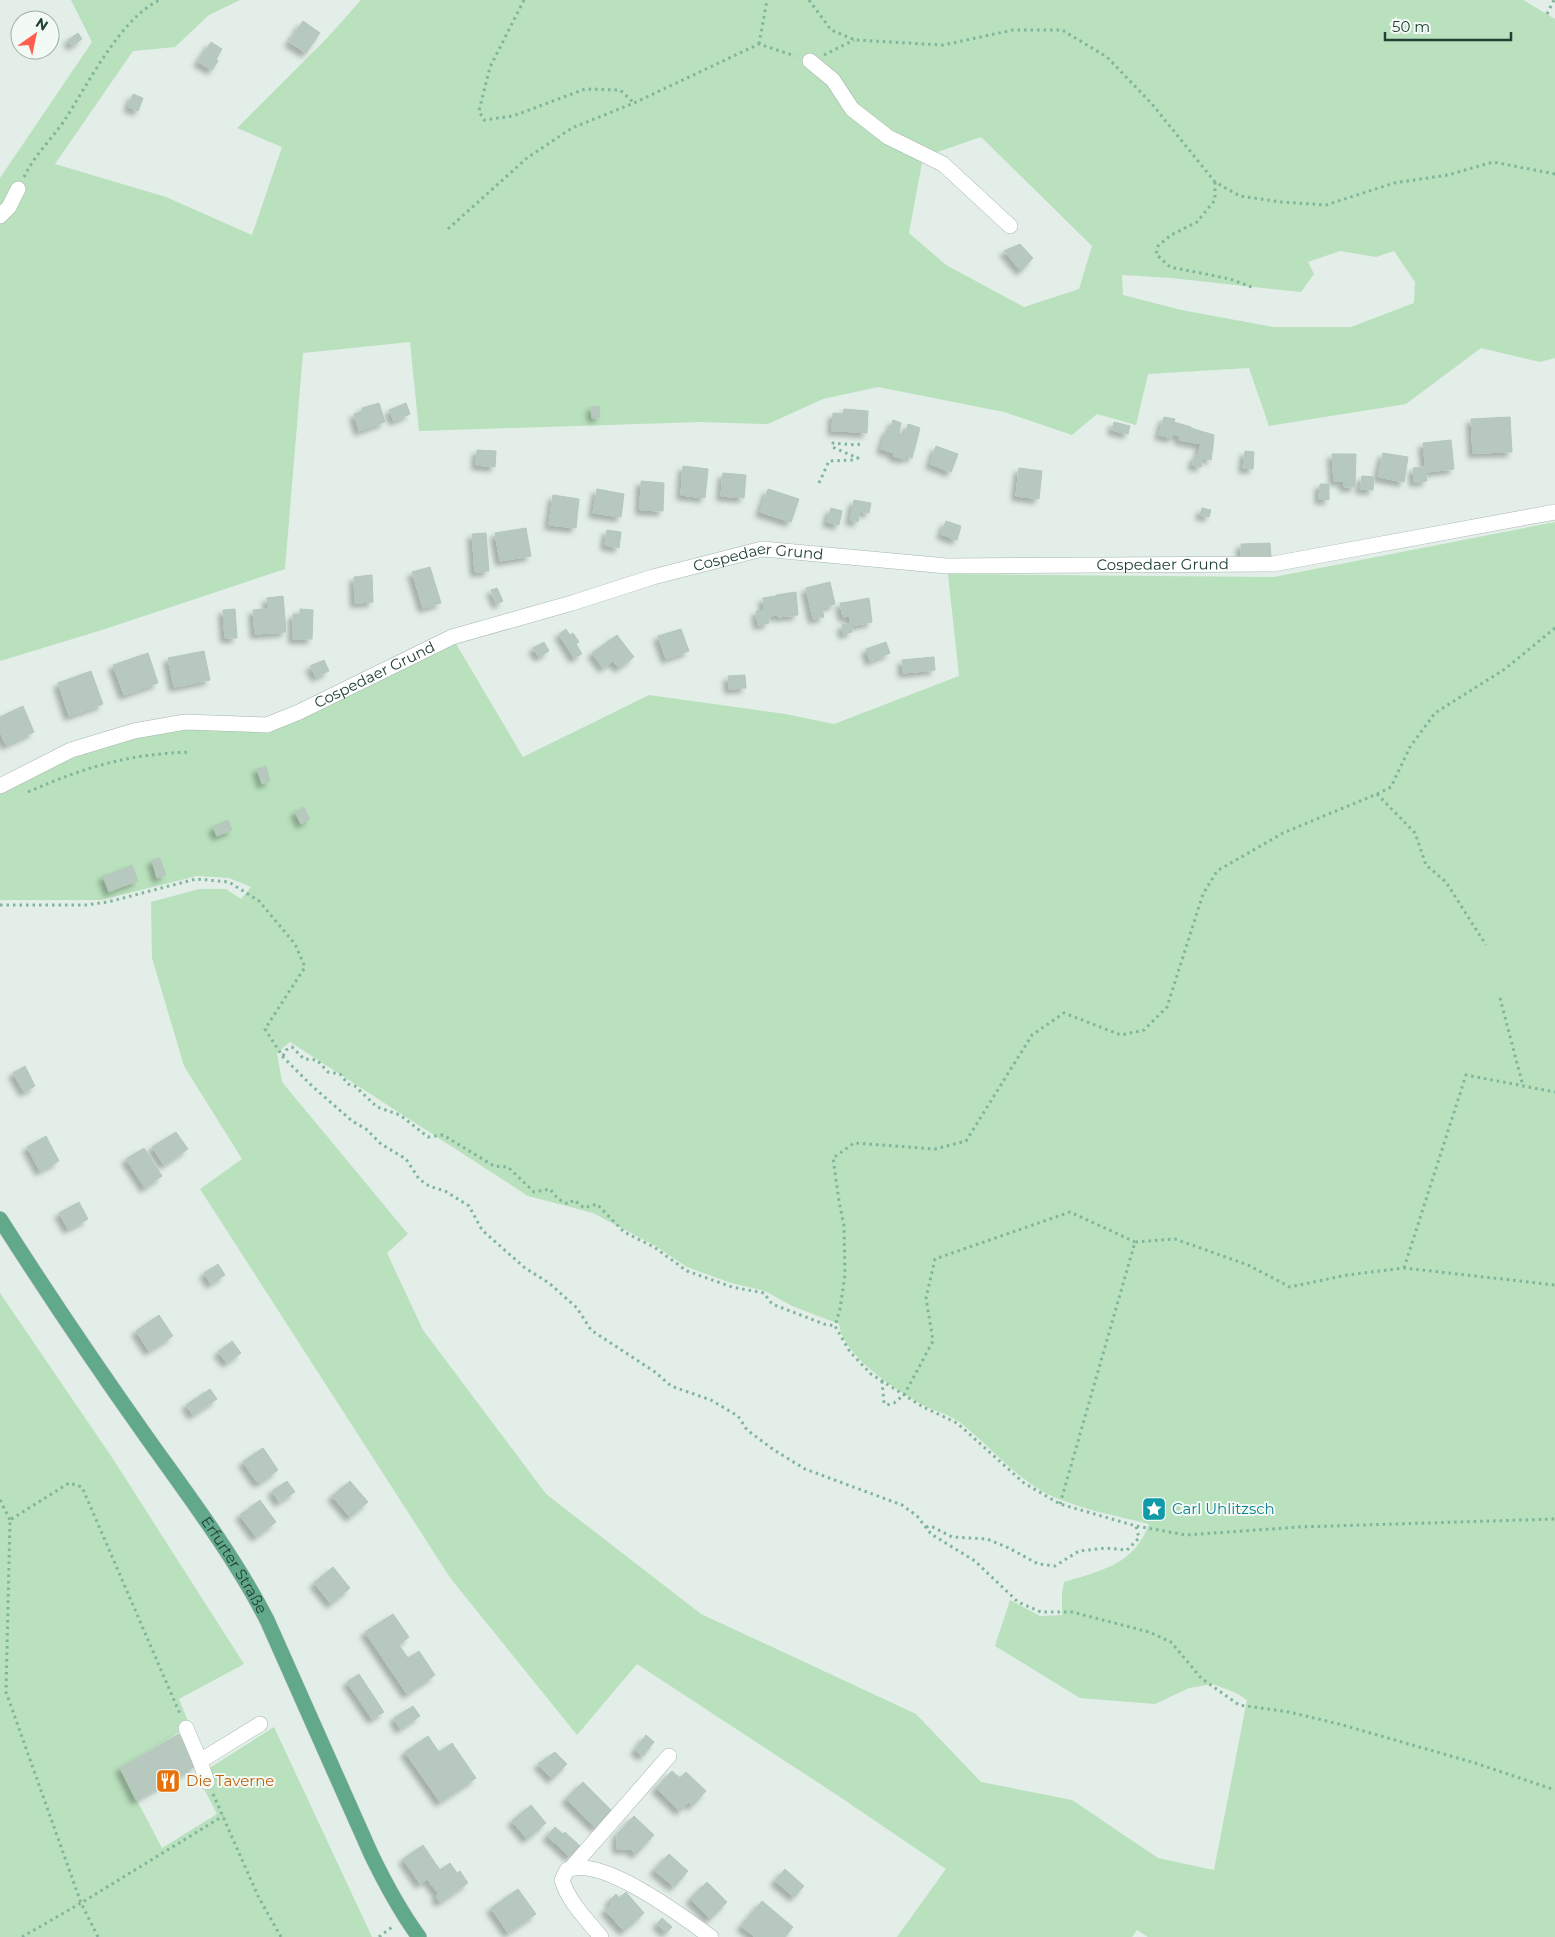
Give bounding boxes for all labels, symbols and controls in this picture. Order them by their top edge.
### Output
north arrow [10,10,60,60]
scale bar [1385,10,1511,42]
text: N [32,13,52,35]
text: 50 m [1392,17,1430,36]
street label: Cospedaer Grund [691,538,824,575]
street label: Cospedaer Grund [1096,554,1229,574]
street label: Cospedaer Grund [311,637,438,712]
place icon: Carl Uhlitzsch [1141,1496,1167,1522]
place label: Carl Uhlitzsch [1172,1499,1275,1518]
street label: Erfurter Straße [197,1513,272,1617]
restaurant icon: Die Taverne [155,1768,181,1794]
place label: Die Taverne [186,1771,274,1790]

